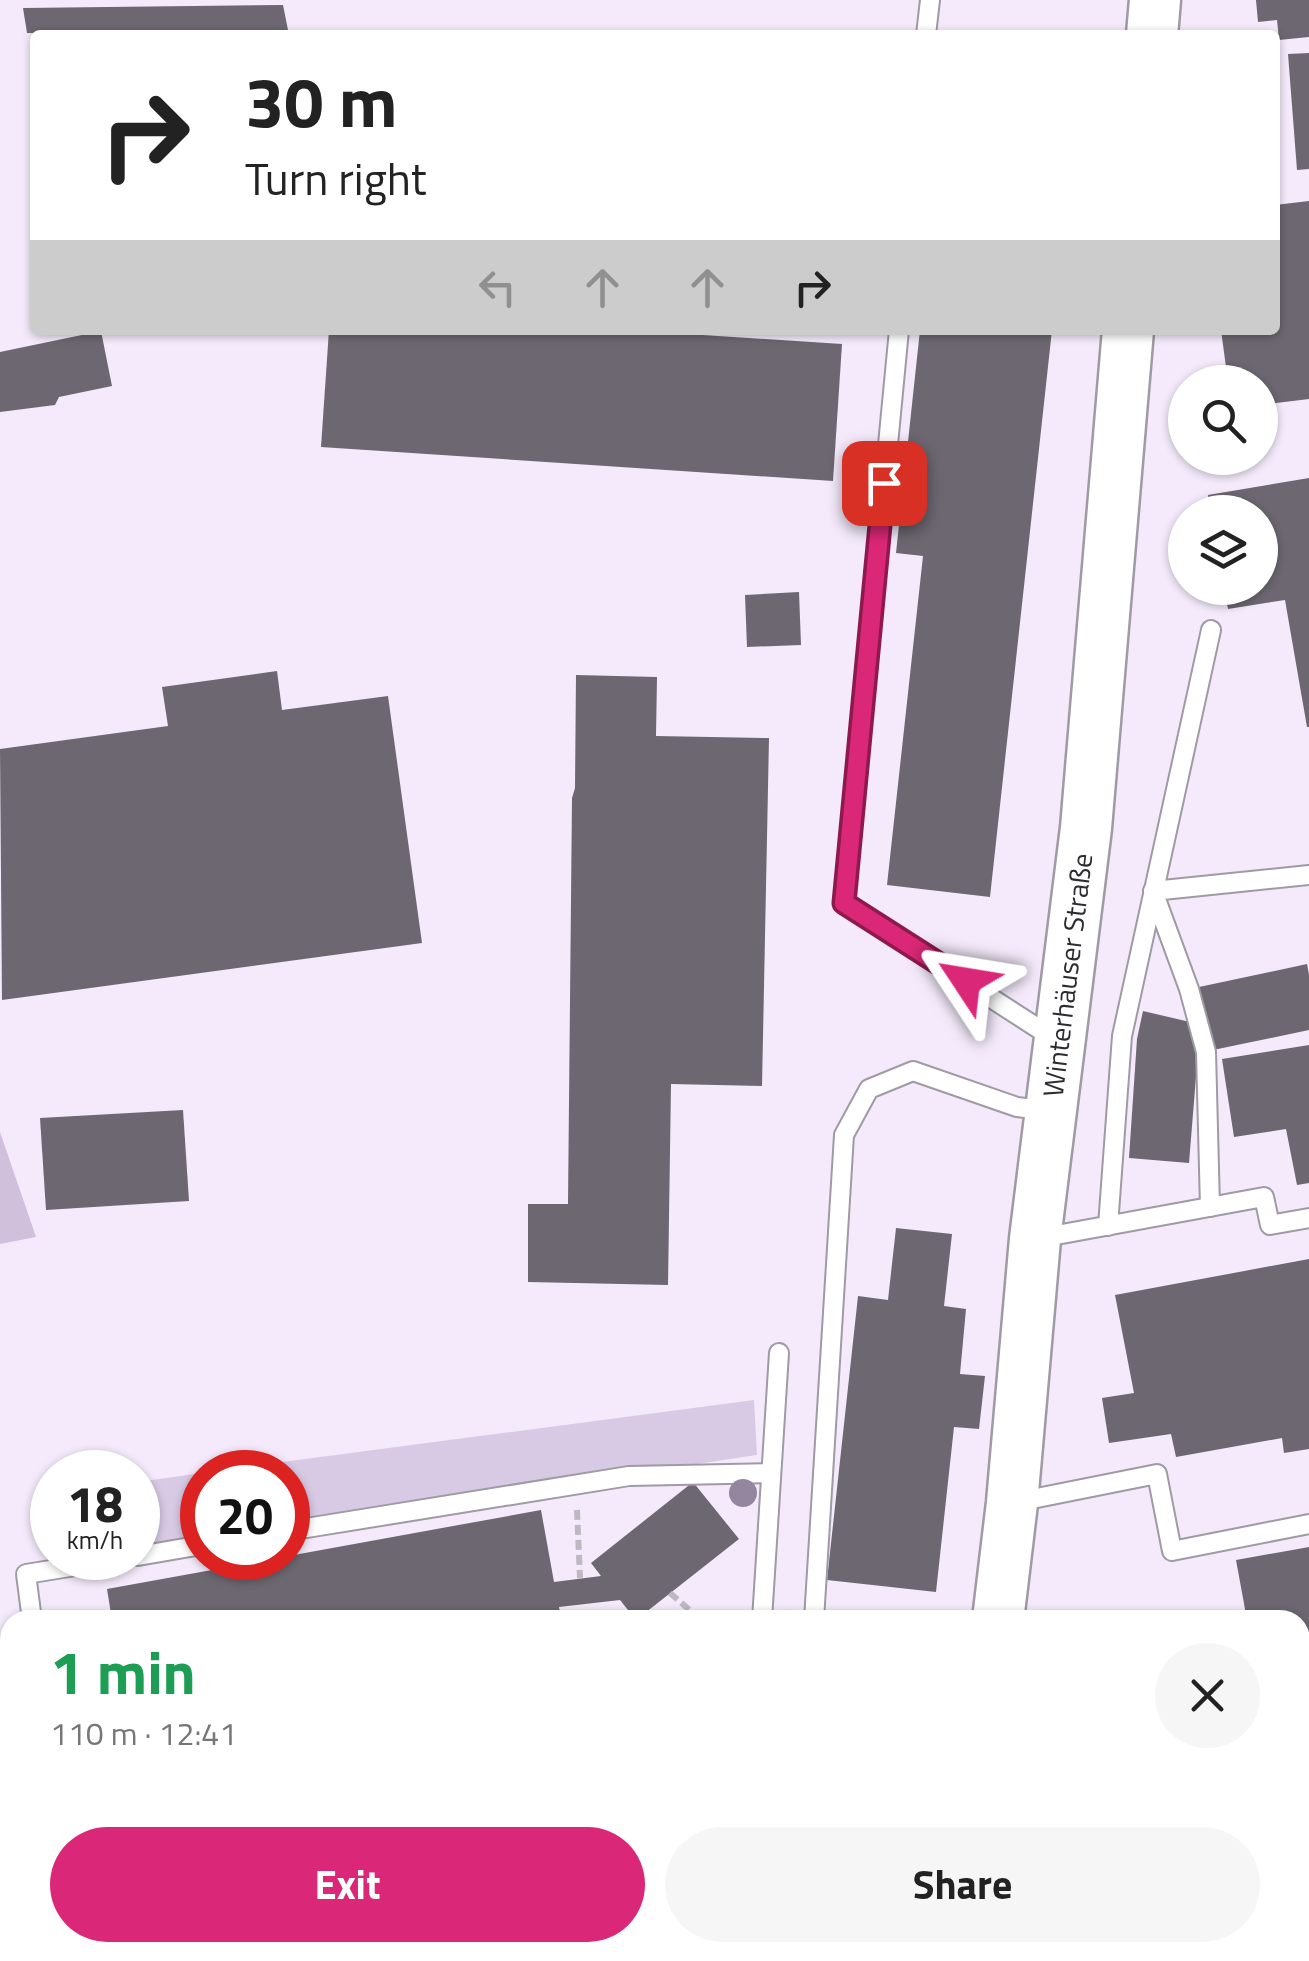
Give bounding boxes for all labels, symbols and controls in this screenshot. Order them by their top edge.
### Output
text: 30 m [245,48,398,154]
icon: right [80,70,210,200]
text: Turn right [245,144,427,212]
icon: left [470,260,525,315]
icon: ahead [575,260,630,315]
icon: ahead [680,260,735,315]
icon: right [785,260,840,315]
map controls [1168,365,1278,605]
button: search [1168,365,1278,475]
pin [842,441,927,526]
icon: arrive [857,456,912,511]
button: layers [1168,495,1278,605]
street label: Winterhäuser Straße [1031,851,1103,1099]
position arrow [914,929,1018,1033]
speed limit sign: 20 [180,1450,310,1580]
text: 18 [67,1465,123,1541]
text: km/h [67,1521,123,1559]
text: 1 min [50,1626,196,1717]
button: close [1155,1643,1260,1748]
text: 110 m · 12:41 [50,1709,237,1757]
button: Exit [50,1827,645,1942]
button: Share [665,1827,1260,1942]

